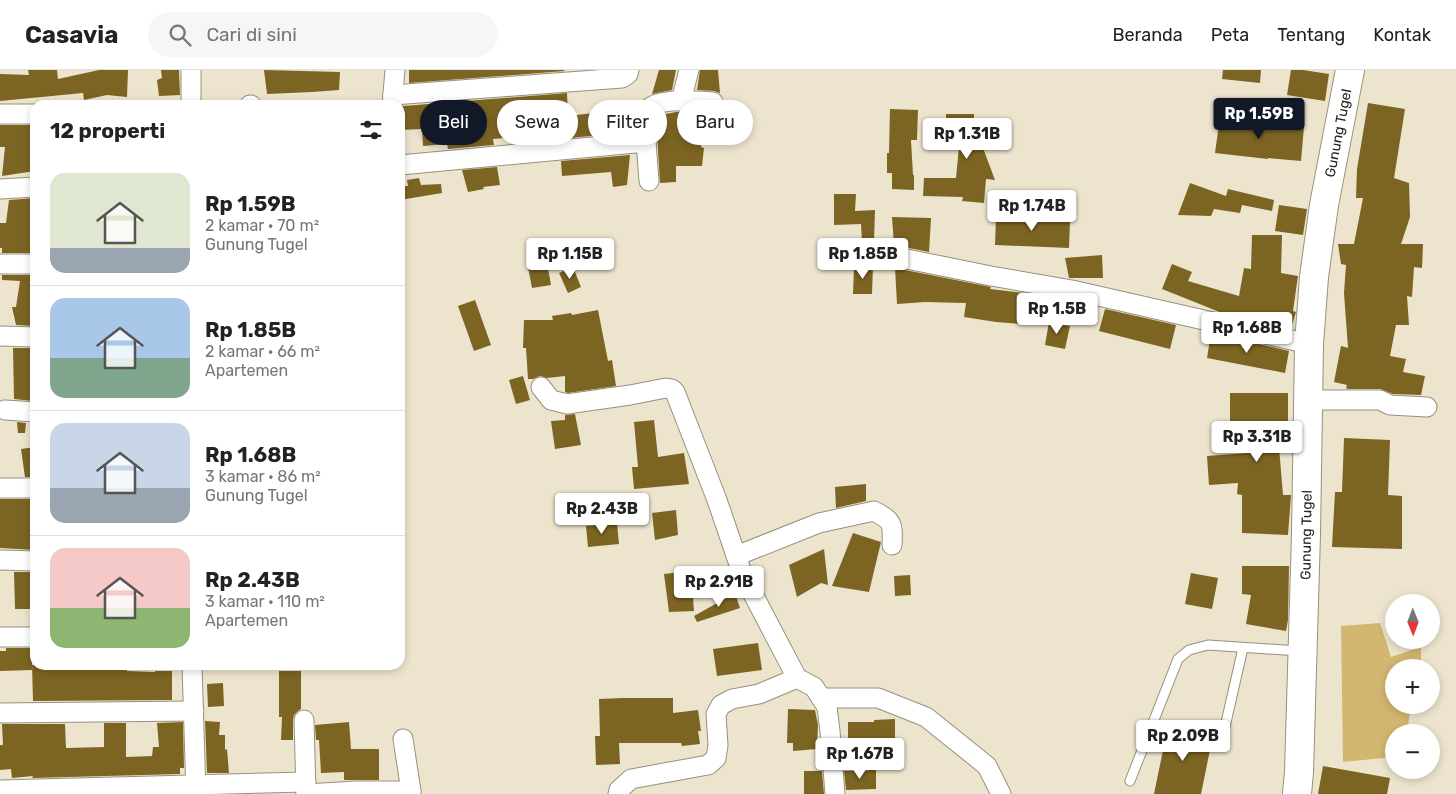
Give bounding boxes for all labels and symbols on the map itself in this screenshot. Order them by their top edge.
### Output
street label: Gunung Tugel [1322,87,1355,179]
pin: Rp 1.59B [1207,98,1311,140]
pin: Rp 1.31B [915,118,1019,160]
pin: Rp 1.74B [980,190,1084,232]
pin: Rp 1.15B [518,238,622,280]
pin: Rp 1.85B [811,238,915,280]
pin: Rp 1.5B [1011,292,1103,335]
pin: Rp 1.68B [1195,312,1299,354]
pin: Rp 3.31B [1205,420,1309,463]
street label: Gunung Tugel [1297,490,1316,580]
pin: Rp 2.43B [550,492,654,535]
pin: Rp 2.91B [667,566,771,608]
north arrow [1385,594,1440,649]
pin: Rp 2.09B [1131,720,1235,762]
pin: Rp 1.67B [808,738,912,780]

